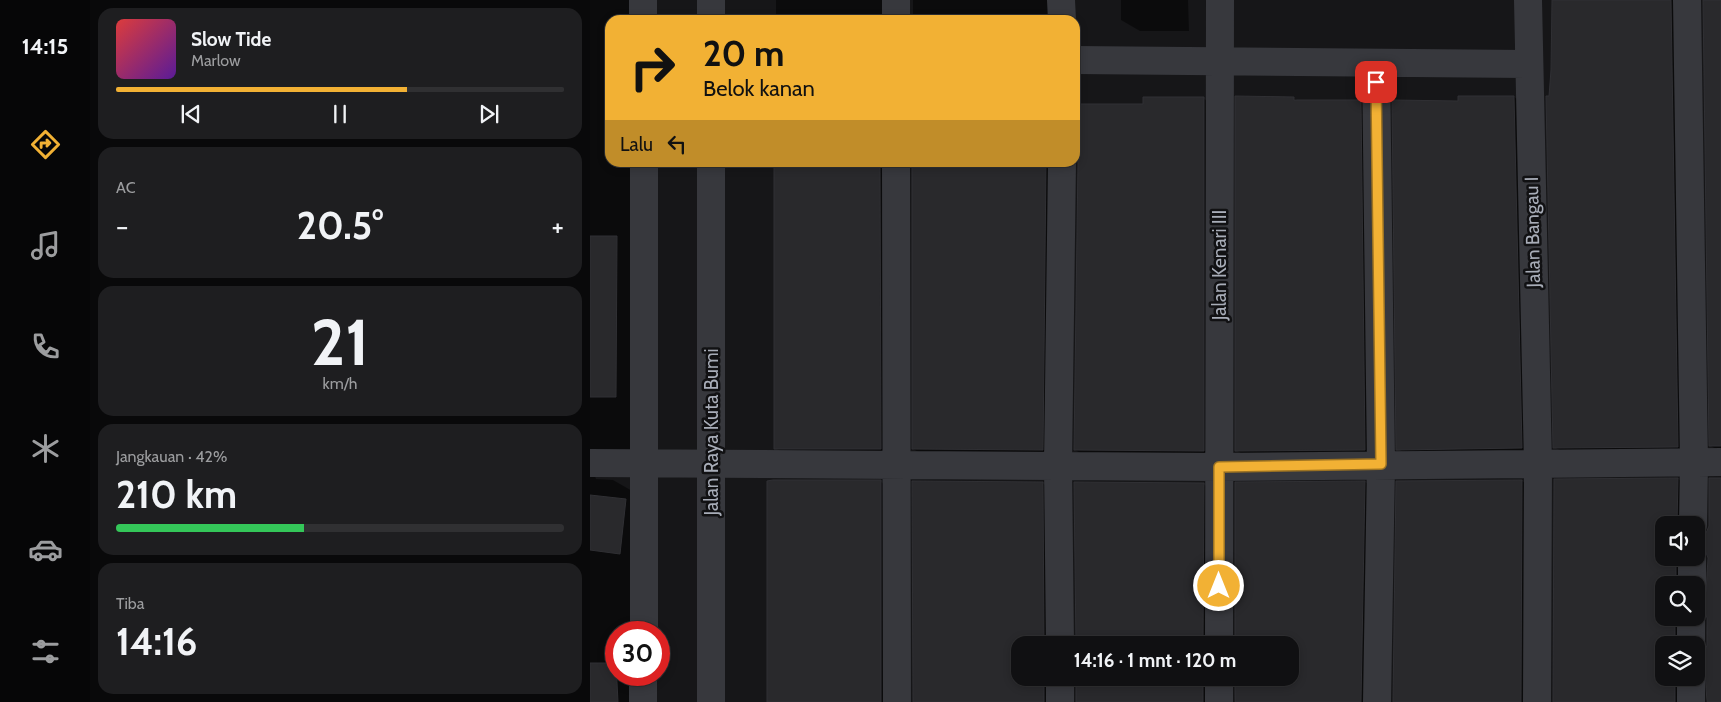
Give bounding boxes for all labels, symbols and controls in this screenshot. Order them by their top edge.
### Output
text: Slow Tide [191,28,271,51]
text: 20 m [703,32,785,75]
text: 14:15 [22,33,68,60]
icon: right [620,35,685,100]
text: Marlow [191,51,241,70]
pin [1355,61,1397,103]
icon: arrive [1362,68,1390,96]
text: Belok kanan [703,75,815,102]
icon: previous [177,100,205,128]
icon: pause [326,100,354,128]
icon: next [475,100,503,128]
icon: directions [28,127,63,162]
icon: left [663,130,691,158]
text: Lalu [620,133,653,156]
street label: Jalan Bangau I [1520,176,1545,289]
text: AC [116,178,136,197]
text: 20.5° [297,202,383,249]
text: − [116,209,128,243]
text: + [552,209,564,243]
street label: Jalan Kenari III [1208,210,1231,321]
icon: music [28,228,63,263]
text: 21 [311,302,369,381]
icon: phone [28,329,63,364]
street label: Jalan Raya Kuta Bumi [700,348,723,517]
text: km/h [322,374,358,393]
icon: climate [28,431,63,466]
text: Jangkauan · 42% [116,447,227,466]
text: 210 km [116,471,237,518]
map controls [1655,516,1705,686]
button: sound [1655,516,1705,566]
icon: car [28,532,63,567]
position arrow [1192,559,1244,611]
button: search [1655,576,1705,626]
text: Tiba [116,594,144,613]
text: 14:16 [116,618,197,665]
speed limit sign: 30 [605,621,670,686]
icon: filters [28,634,63,669]
button: layers [1655,636,1705,686]
text: 14:16 · 1 mnt · 120 m [1074,649,1236,672]

